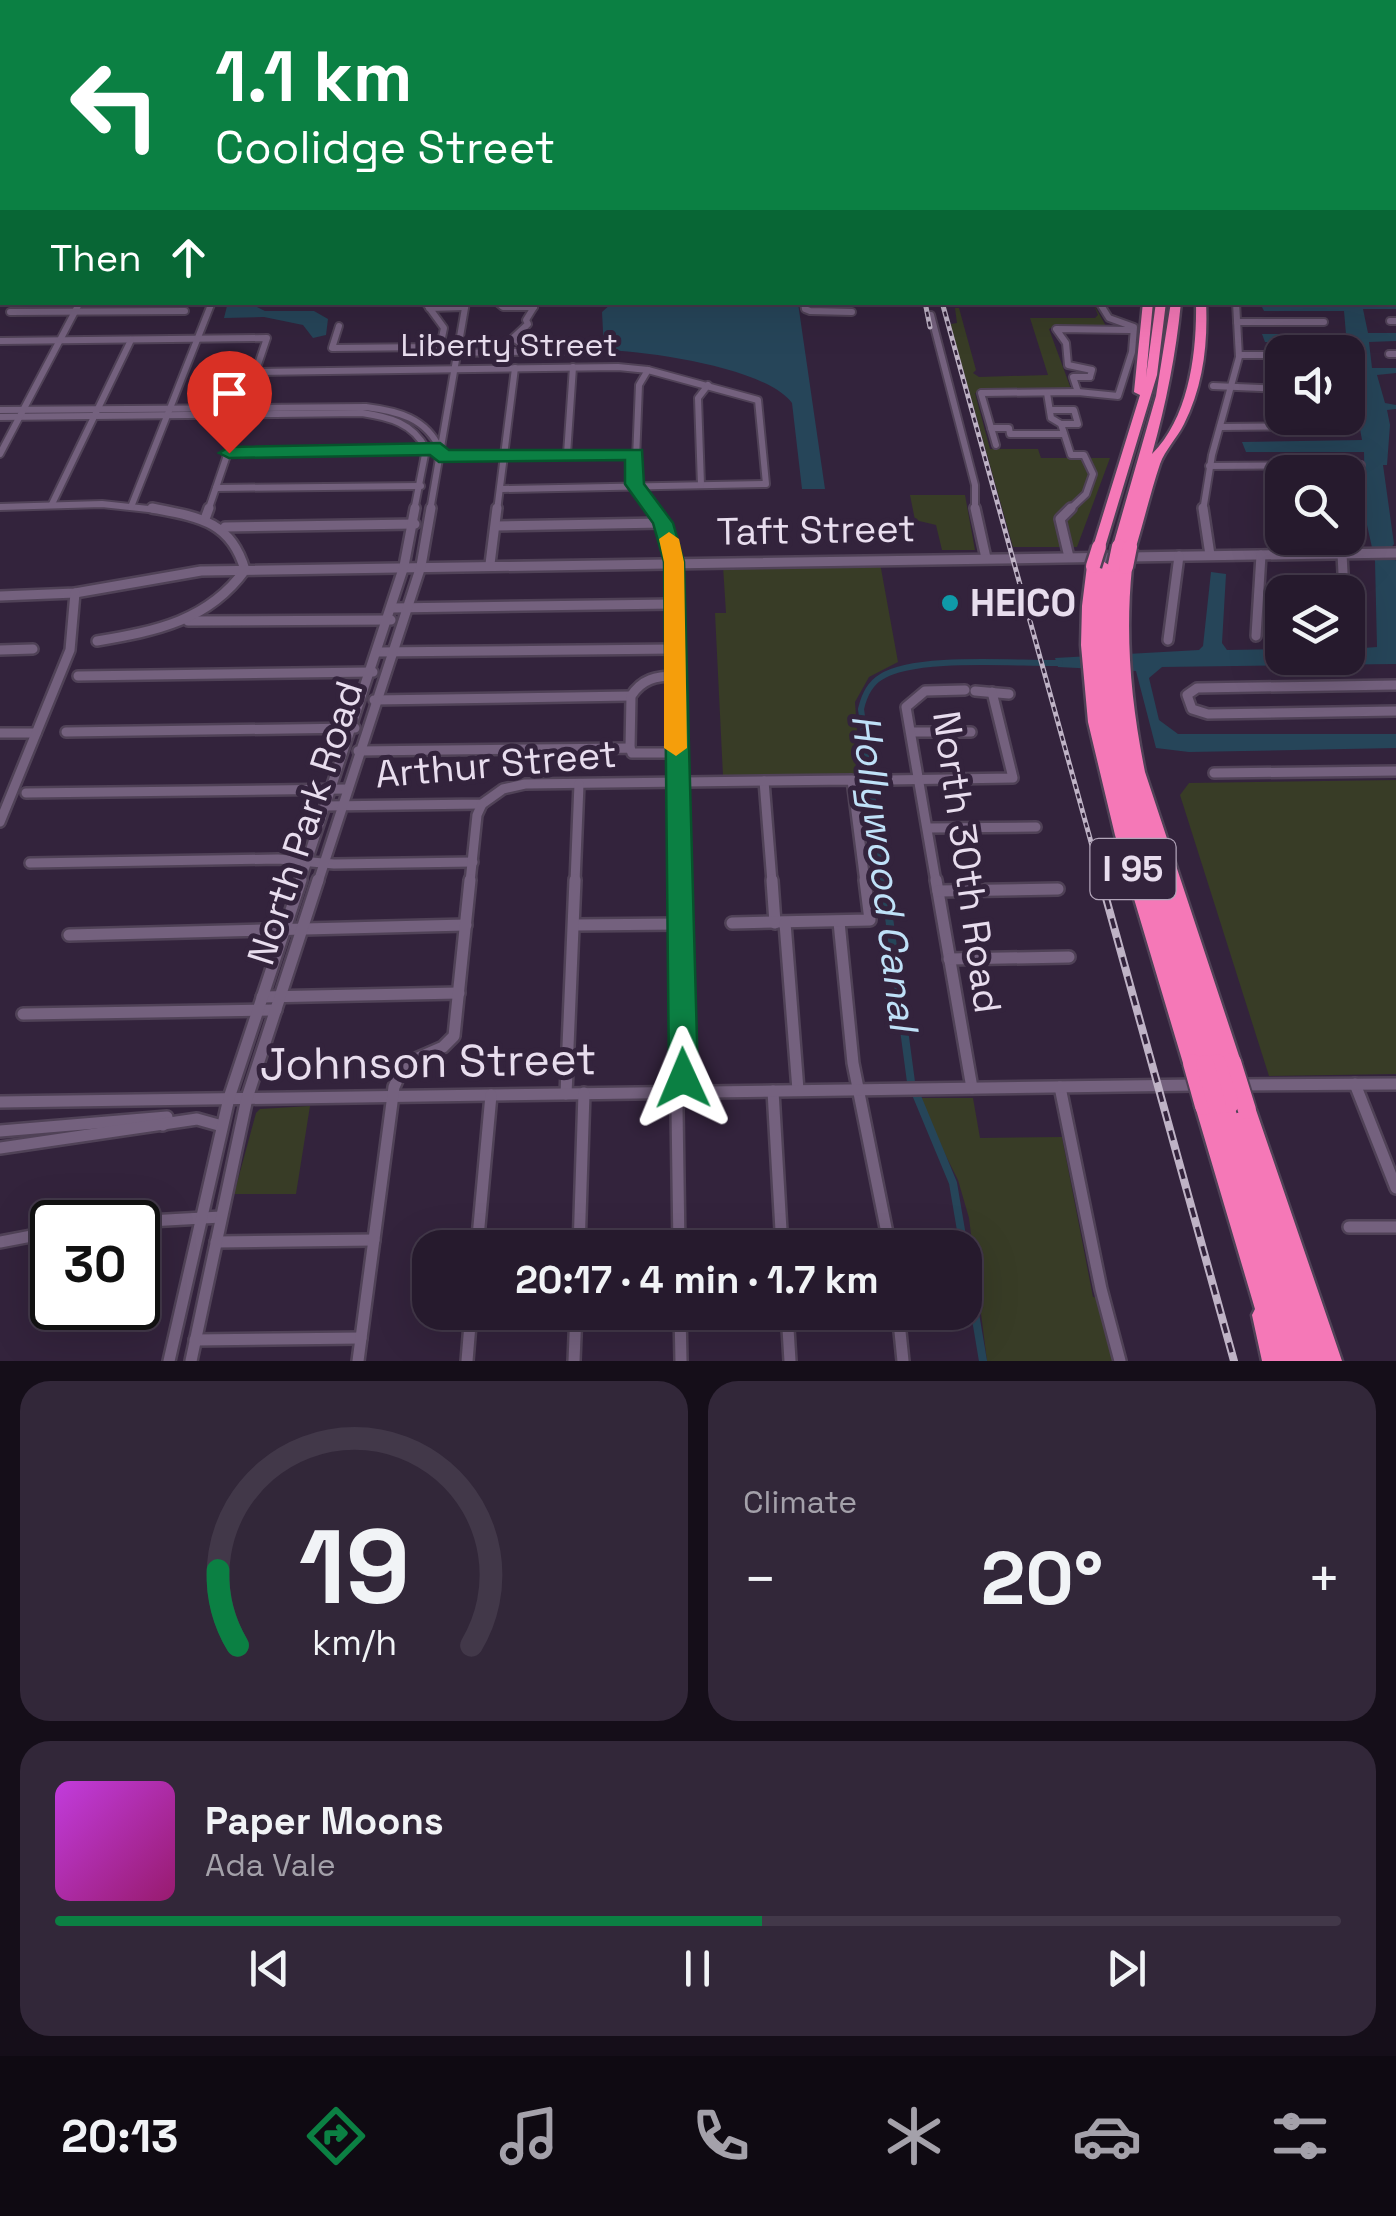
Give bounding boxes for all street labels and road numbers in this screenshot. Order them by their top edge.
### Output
street label: Liberty Street [400,325,618,365]
street label: Taft Street [716,504,916,556]
street label: North Park Road [236,675,374,971]
street label: North 30th Road [922,708,1012,1016]
street label: Arthur Street [373,730,619,798]
road number: I 95 [1090,839,1176,899]
street label: Johnson Street [259,1030,597,1093]

